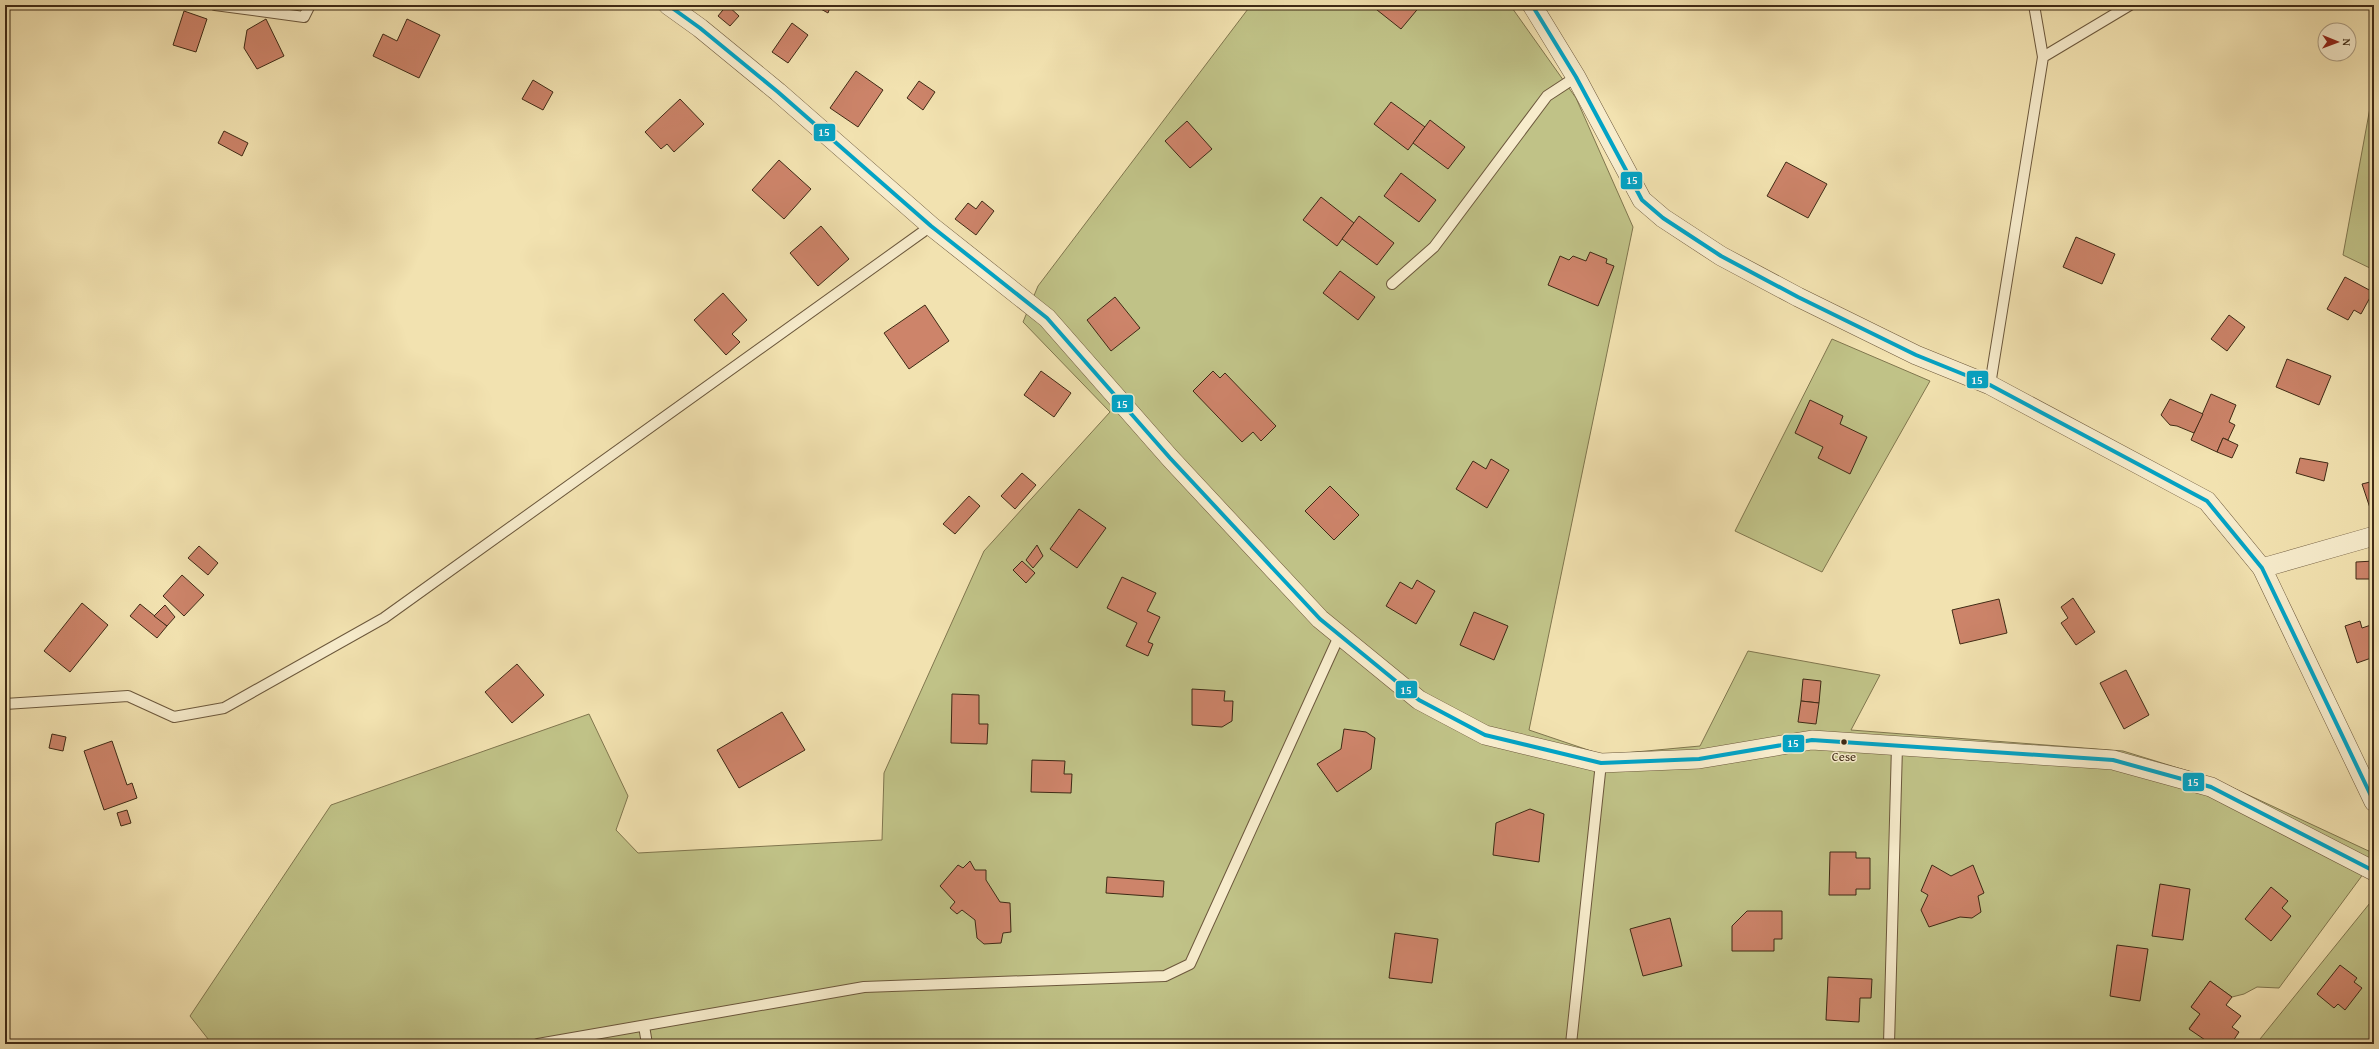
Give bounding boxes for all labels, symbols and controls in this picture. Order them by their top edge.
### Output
north arrow [2317,22,2357,62]
text: N [2339,38,2355,47]
line badge: 15 [813,123,836,142]
text: 15 [818,124,830,140]
line badge: 15 [1620,171,1643,190]
text: 15 [1626,172,1638,188]
line badge: 15 [1966,370,1989,389]
text: 15 [1971,372,1983,388]
line badge: 15 [1111,394,1134,413]
text: 15 [1116,396,1128,412]
line badge: 15 [1395,680,1418,699]
text: 15 [1400,682,1412,698]
line badge: 15 [1782,734,1805,753]
text: 15 [1787,735,1799,751]
marker: Cese [1839,737,1849,747]
place label: Cese [1832,747,1856,766]
line badge: 15 [2182,772,2205,792]
text: 15 [2187,774,2199,790]

